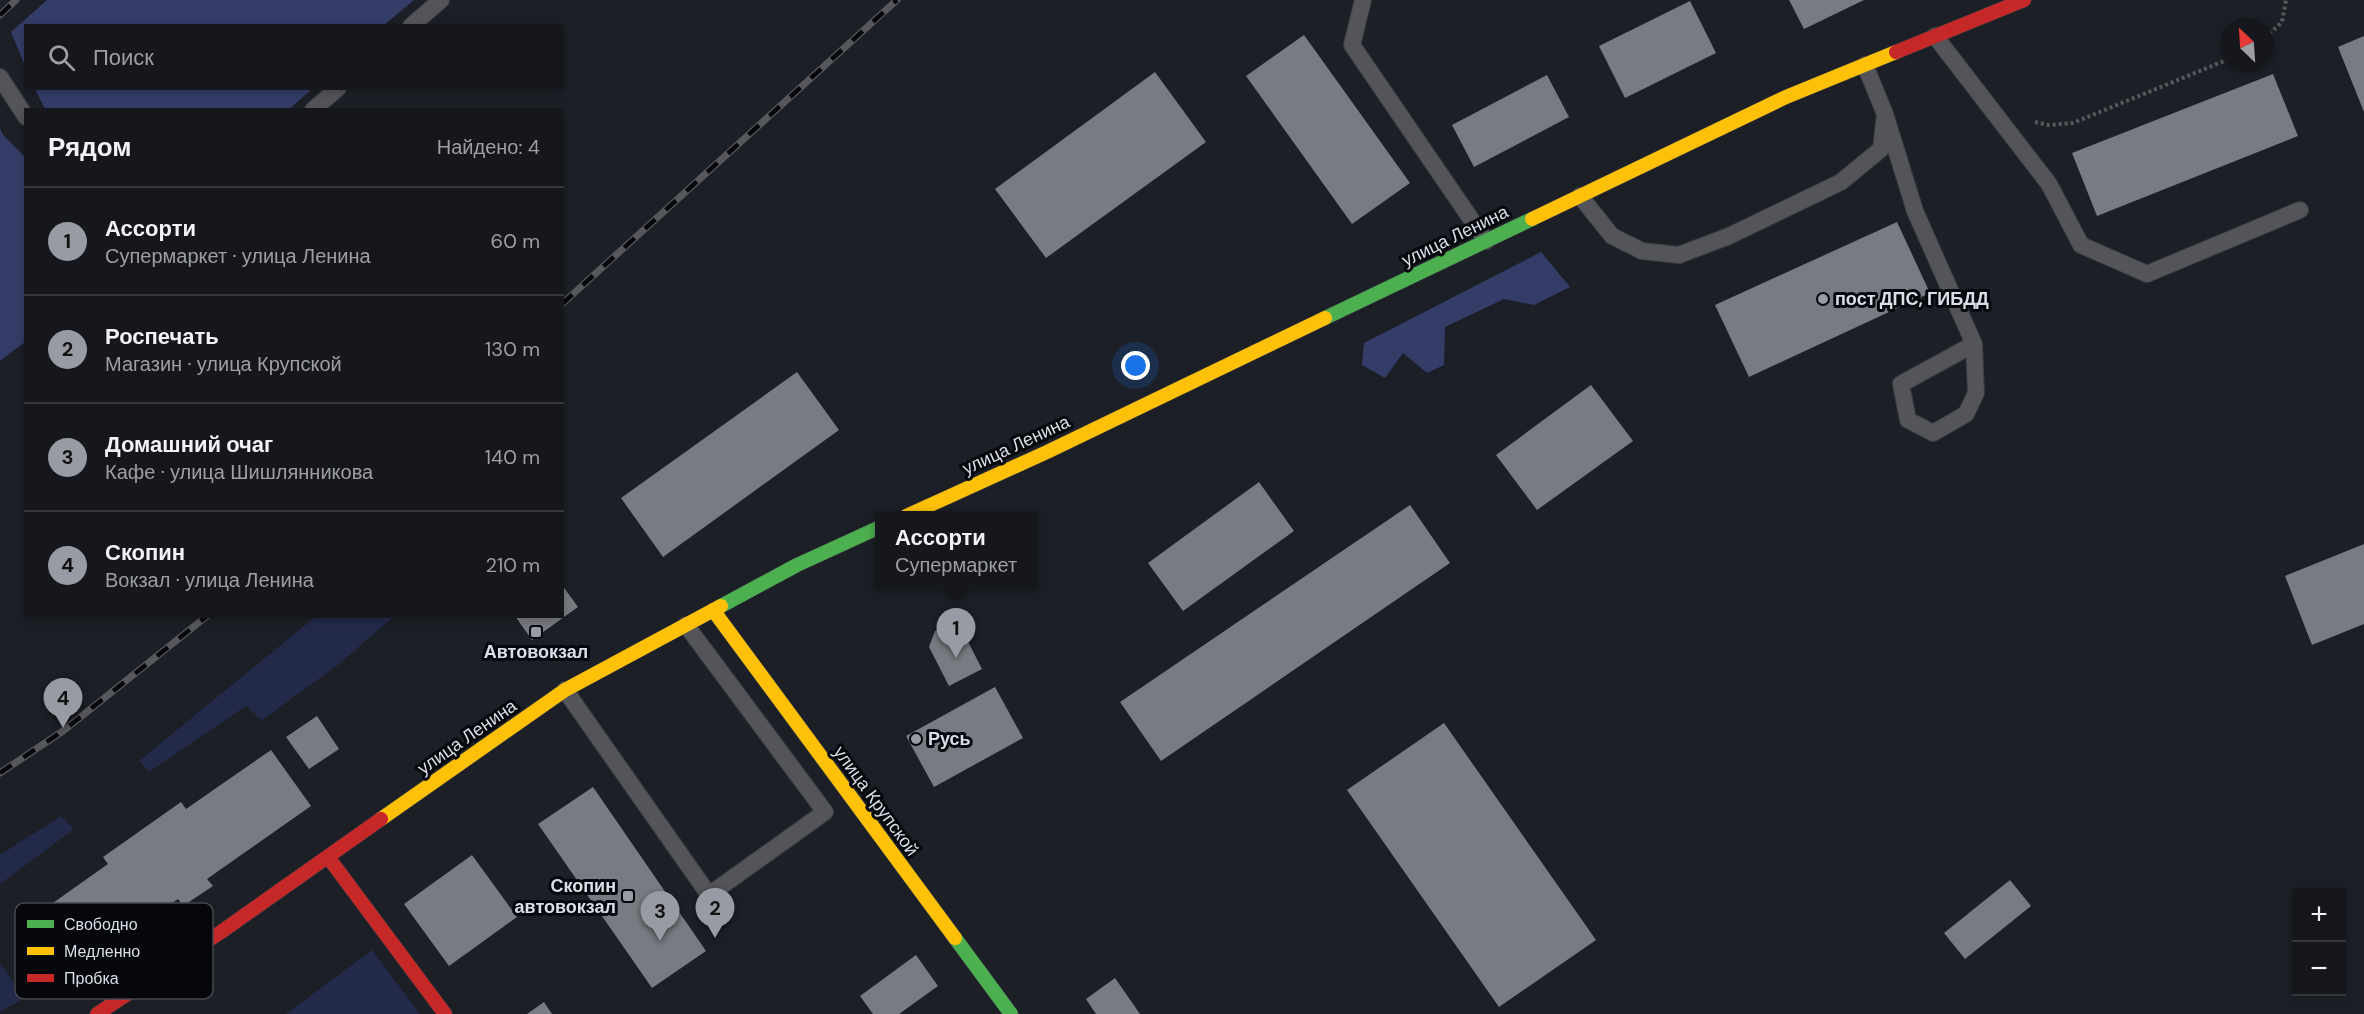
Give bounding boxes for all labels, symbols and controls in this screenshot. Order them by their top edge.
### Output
north arrow [2220,18,2274,72]
search box [24,24,564,90]
icon: search [45,41,78,74]
text: Поиск [93,43,154,72]
text: Рядом [48,130,131,164]
text: Найдено: 4 [437,134,540,160]
street label: улица Ленина [1398,199,1513,272]
text: Ассорти [105,214,196,243]
text: 1 [64,228,71,254]
text: 60 m [491,228,540,254]
text: Супермаркет · улица Ленина [105,243,371,269]
place label: пост ДПС, ГИБДД [1835,287,1989,311]
marker: пост ДПС, ГИБДД [1816,292,1830,306]
text: Роспечать [105,322,219,351]
text: 2 [62,336,73,362]
text: 130 m [485,336,540,362]
text: Магазин · улица Крупской [105,351,342,377]
your location [1121,351,1150,380]
street label: улица Ленина [958,409,1075,480]
text: Домашний очаг [105,430,273,459]
text: 3 [61,444,74,470]
text: 140 m [485,444,540,470]
text: Кафе · улица Шишлянникова [105,459,373,485]
popup [875,511,1037,589]
text: Ассорти [895,523,986,552]
text: Скопин [105,538,185,567]
text: 4 [61,552,74,578]
text: 210 m [485,552,540,578]
text: Супермаркет [895,552,1017,578]
text: Вокзал · улица Ленина [105,567,314,593]
pin: 1 [936,608,976,658]
marker: Автовокзал [529,625,543,639]
place label: Автовокзал [484,640,588,664]
pin: 4 [44,678,82,728]
street label: улица Ленина [413,693,522,780]
place label: Русь [928,727,971,751]
marker: Русь [909,732,923,746]
street label: улица Крупской [828,741,924,861]
place label: Скопин автовокзал [515,874,616,919]
pin: 2 [696,888,734,938]
map controls [2292,888,2346,996]
button: + [2292,888,2346,942]
marker: Скопин автовокзал [621,889,635,903]
pin: 3 [640,892,680,941]
legend [15,903,213,999]
text: Свободно [64,914,138,935]
text: Медленно [64,941,140,962]
button: − [2292,942,2346,996]
text: Пробка [64,968,119,989]

